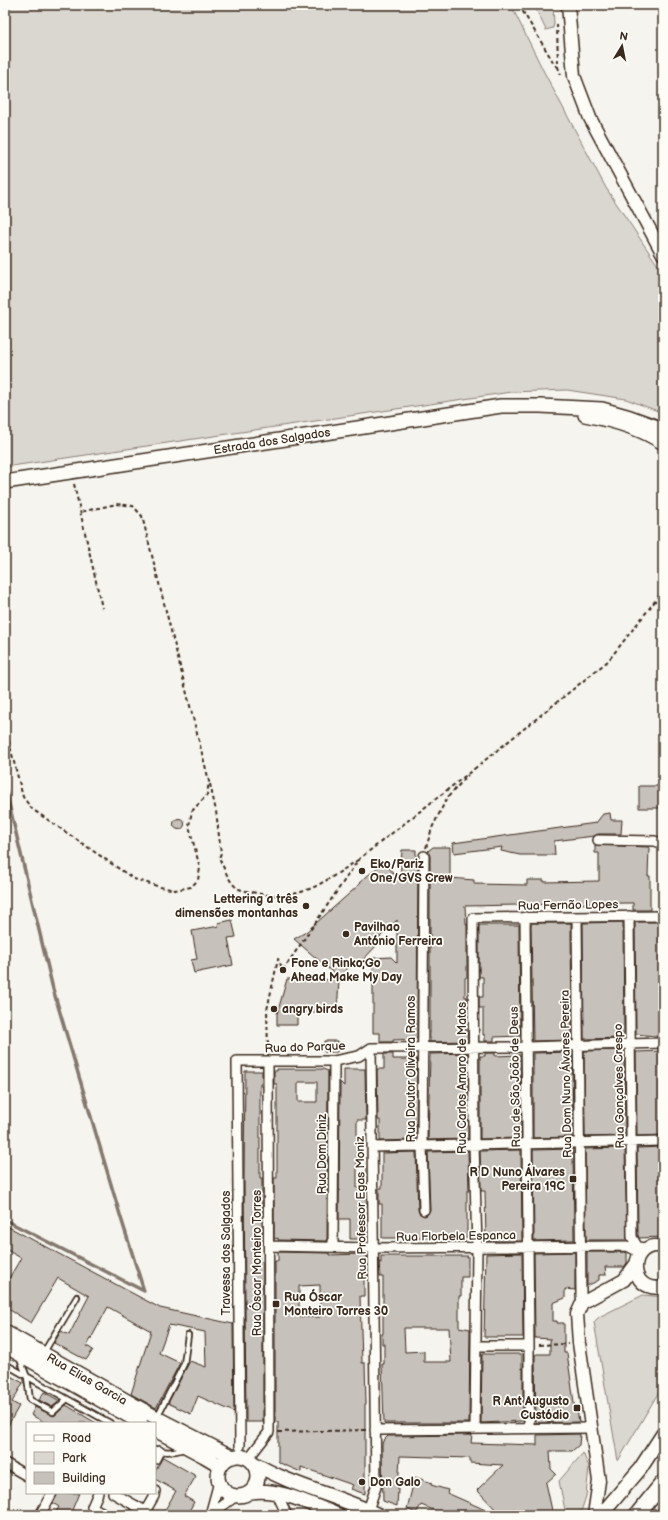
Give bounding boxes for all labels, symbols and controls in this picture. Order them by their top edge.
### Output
north arrow [602,26,642,66]
text: N [618,30,629,44]
street label: Estrada dos Salgados [213,425,332,458]
place label: Eko/Pariz One/GVS Crew [370,857,453,886]
marker: Eko/Pariz One/GVS Crew [357,866,367,876]
place label: Lettering a três dimensões montanhas [175,892,298,921]
street label: Rua Fernão Lopes [518,897,618,914]
marker: Lettering a três dimensões montanhas [301,901,311,911]
place label: Pavilhao António Ferreira [353,920,443,949]
marker: Pavilhao António Ferreira [341,929,351,939]
place label: Fone e Rinko;Go Ahead Make My Day [290,956,402,985]
marker: Fone e Rinko;Go Ahead Make My Day [278,965,288,975]
street label: Rua Dom Nuno Álvares Pereira [556,989,575,1158]
street label: Rua Doutor Oliveira Ramos [404,996,419,1142]
place label: angry birds [282,1002,343,1017]
street label: Rua Carlos Amaro de Matos [455,1002,470,1154]
marker: angry birds [269,1004,279,1014]
street label: Rua de São João de Deus [507,1006,524,1148]
street label: Rua Gonçalves Crespo [611,1023,628,1149]
street label: Rua do Parque [264,1039,346,1056]
street label: Rua Dom Diniz [315,1113,330,1194]
street label: Rua Professor Egas Moniz [353,1136,370,1280]
place label: R D Nuno Álvares Pereira 19C [469,1163,565,1194]
marker: R D Nuno Álvares Pereira 19C [568,1174,578,1184]
street label: Rua Óscar Monteiro Torres [248,1190,265,1336]
street label: Travessa dos Salgados [219,1191,234,1315]
street label: Rua Florbela Espanca [396,1228,516,1245]
place label: Rua Óscar Monteiro Torres 30 [284,1288,388,1319]
marker: Rua Óscar Monteiro Torres 30 [271,1299,281,1309]
street label: Rua Elias Garcia [44,1350,130,1409]
place label: R Ant Augusto Custódio [492,1394,569,1423]
marker: R Ant Augusto Custódio [572,1403,582,1413]
legend [26,1422,156,1494]
text: Road [62,1431,91,1446]
text: Park [62,1451,86,1466]
text: Building [62,1471,106,1486]
place label: Don Galo [370,1475,421,1490]
marker: Don Galo [357,1477,367,1487]

